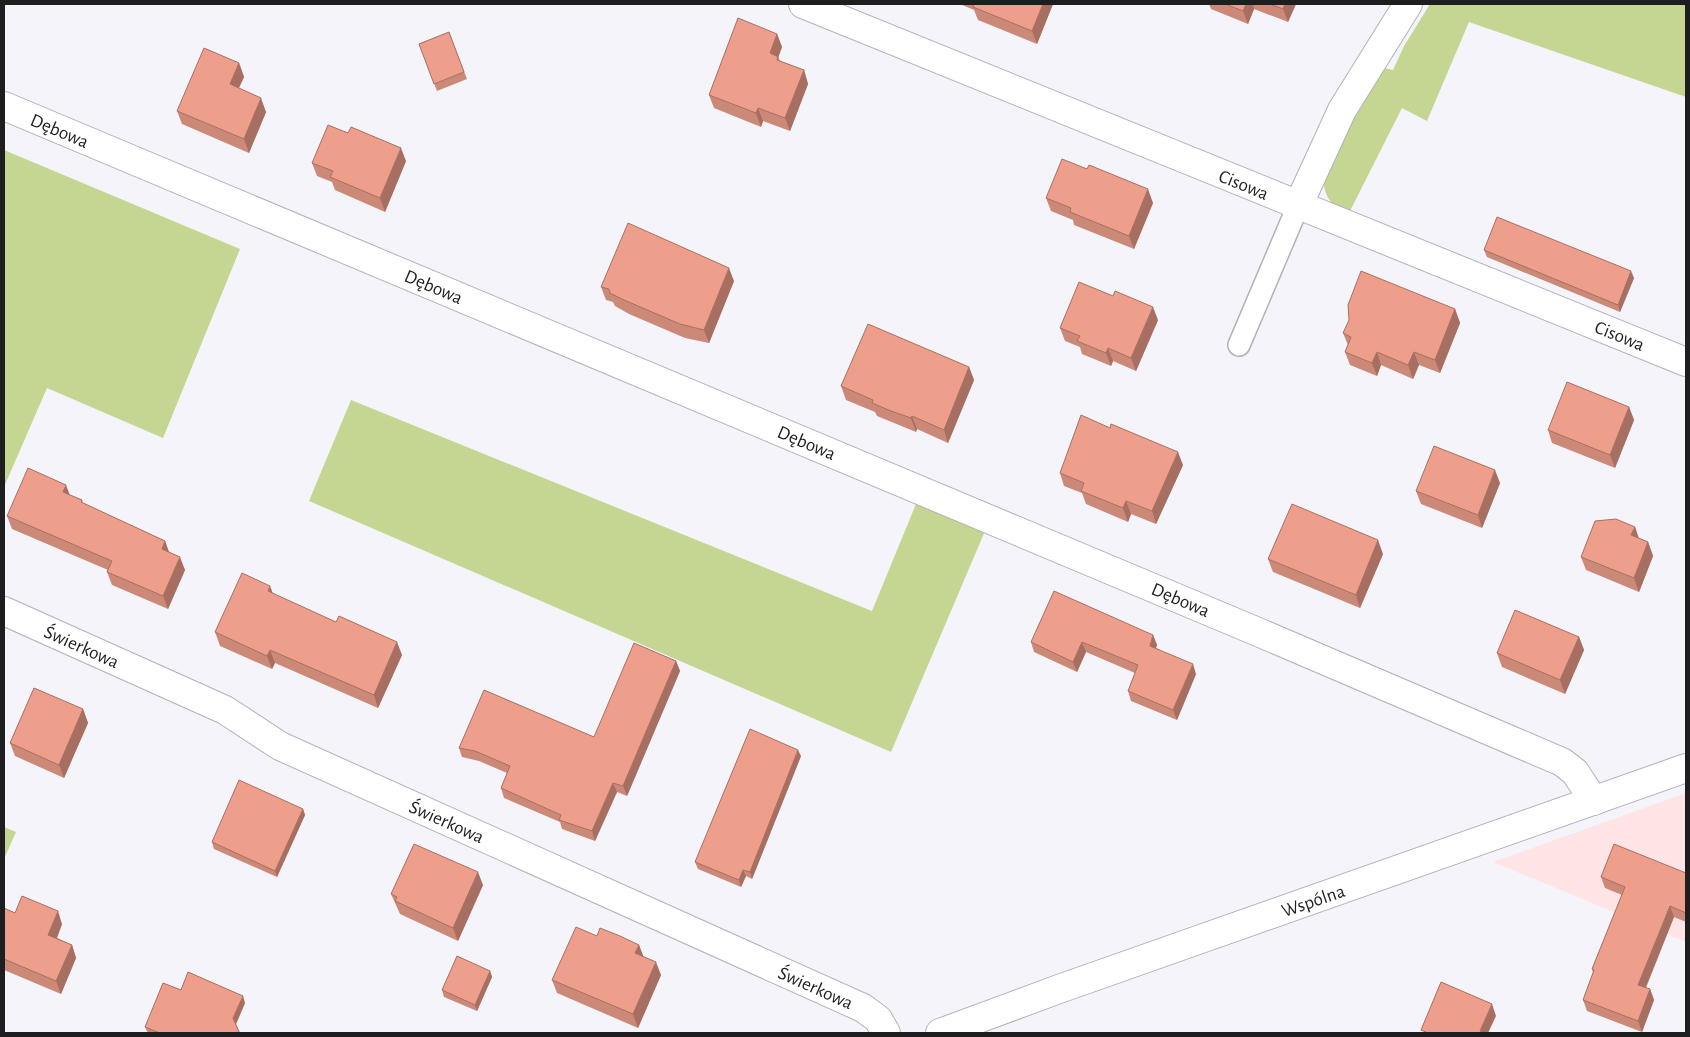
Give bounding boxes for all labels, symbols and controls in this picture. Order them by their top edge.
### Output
street label: Dębowa [28,111,91,152]
street label: Cisowa [1216,167,1271,204]
street label: Dębowa [402,267,465,308]
street label: Cisowa [1592,318,1647,355]
street label: Dębowa [775,423,838,464]
street label: Dębowa [1149,580,1212,621]
street label: Świerkowa [41,621,123,672]
street label: Świerkowa [406,796,488,847]
street label: Wspólna [1279,882,1348,921]
street label: Świerkowa [775,962,857,1013]

